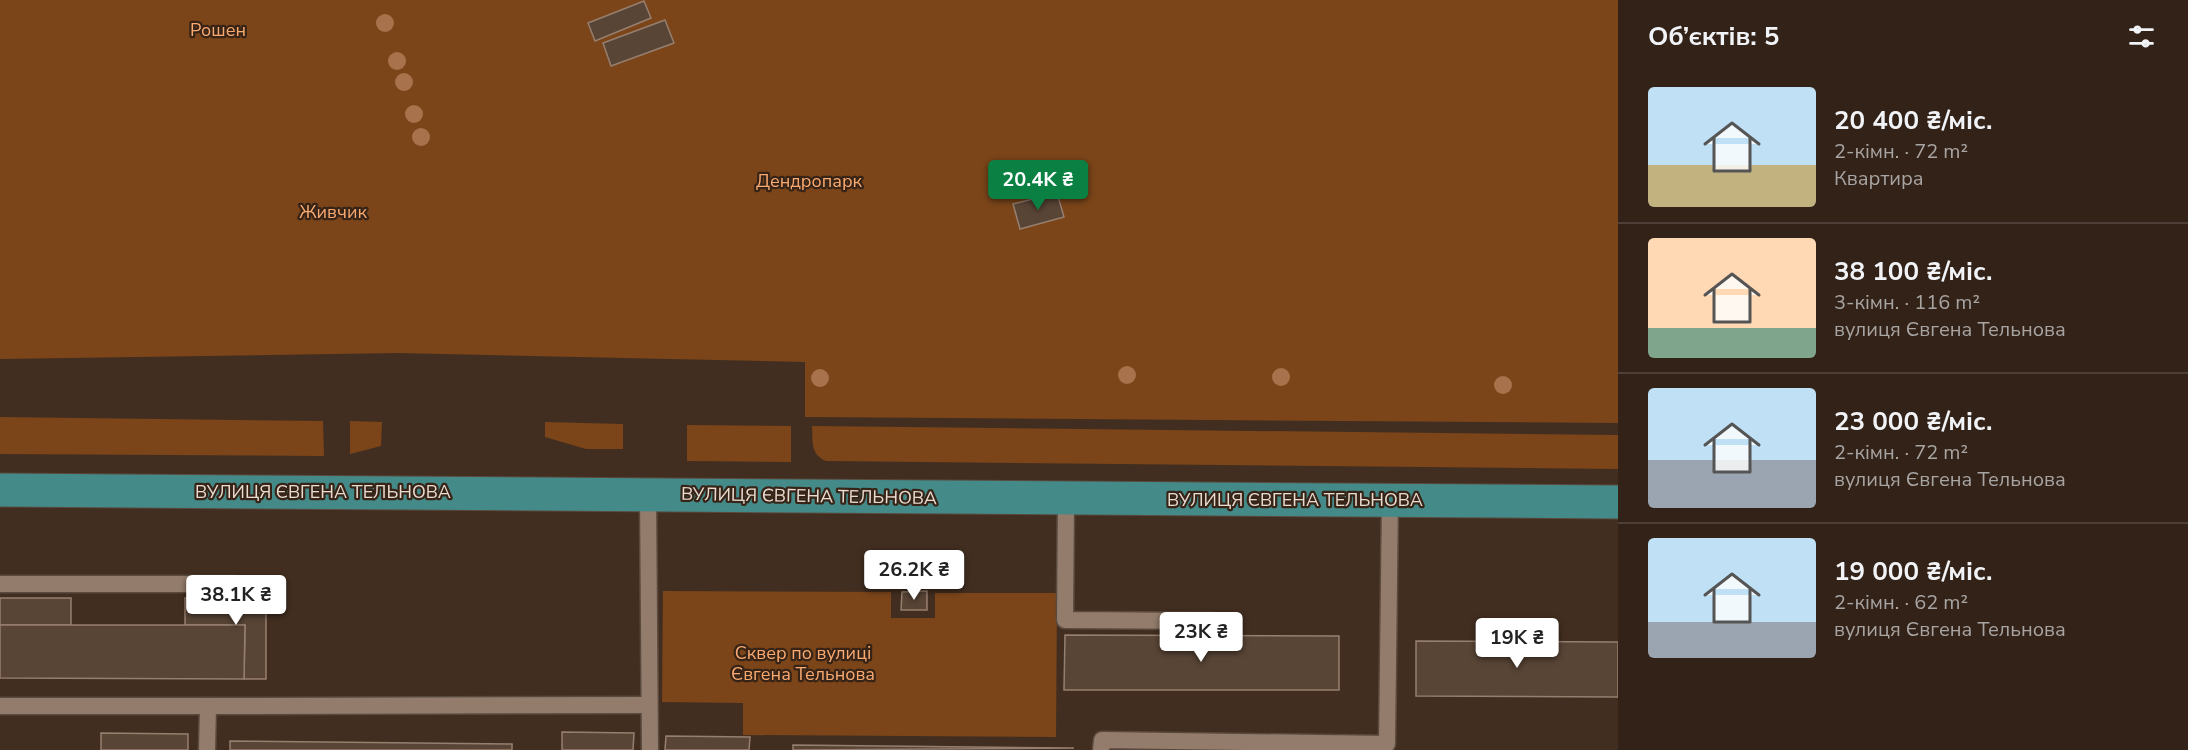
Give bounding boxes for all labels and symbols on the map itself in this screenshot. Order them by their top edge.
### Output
park label: Рошен [190,18,246,42]
pin: 20.4K ₴ [983,160,1093,211]
park label: Дендропарк [756,169,863,193]
park label: Живчик [299,200,367,224]
street label: ВУЛИЦЯ ЄВГЕНА ТЕЛЬНОВА [195,480,451,504]
street label: ВУЛИЦЯ ЄВГЕНА ТЕЛЬНОВА [681,482,937,510]
street label: ВУЛИЦЯ ЄВГЕНА ТЕЛЬНОВА [1167,488,1423,512]
pin: 26.2K ₴ [859,550,969,601]
pin: 38.1K ₴ [181,575,291,626]
pin: 23K ₴ [1159,612,1243,663]
pin: 19K ₴ [1475,618,1559,669]
park label: Сквер по вулиці Євгена Тельнова [731,641,875,686]

